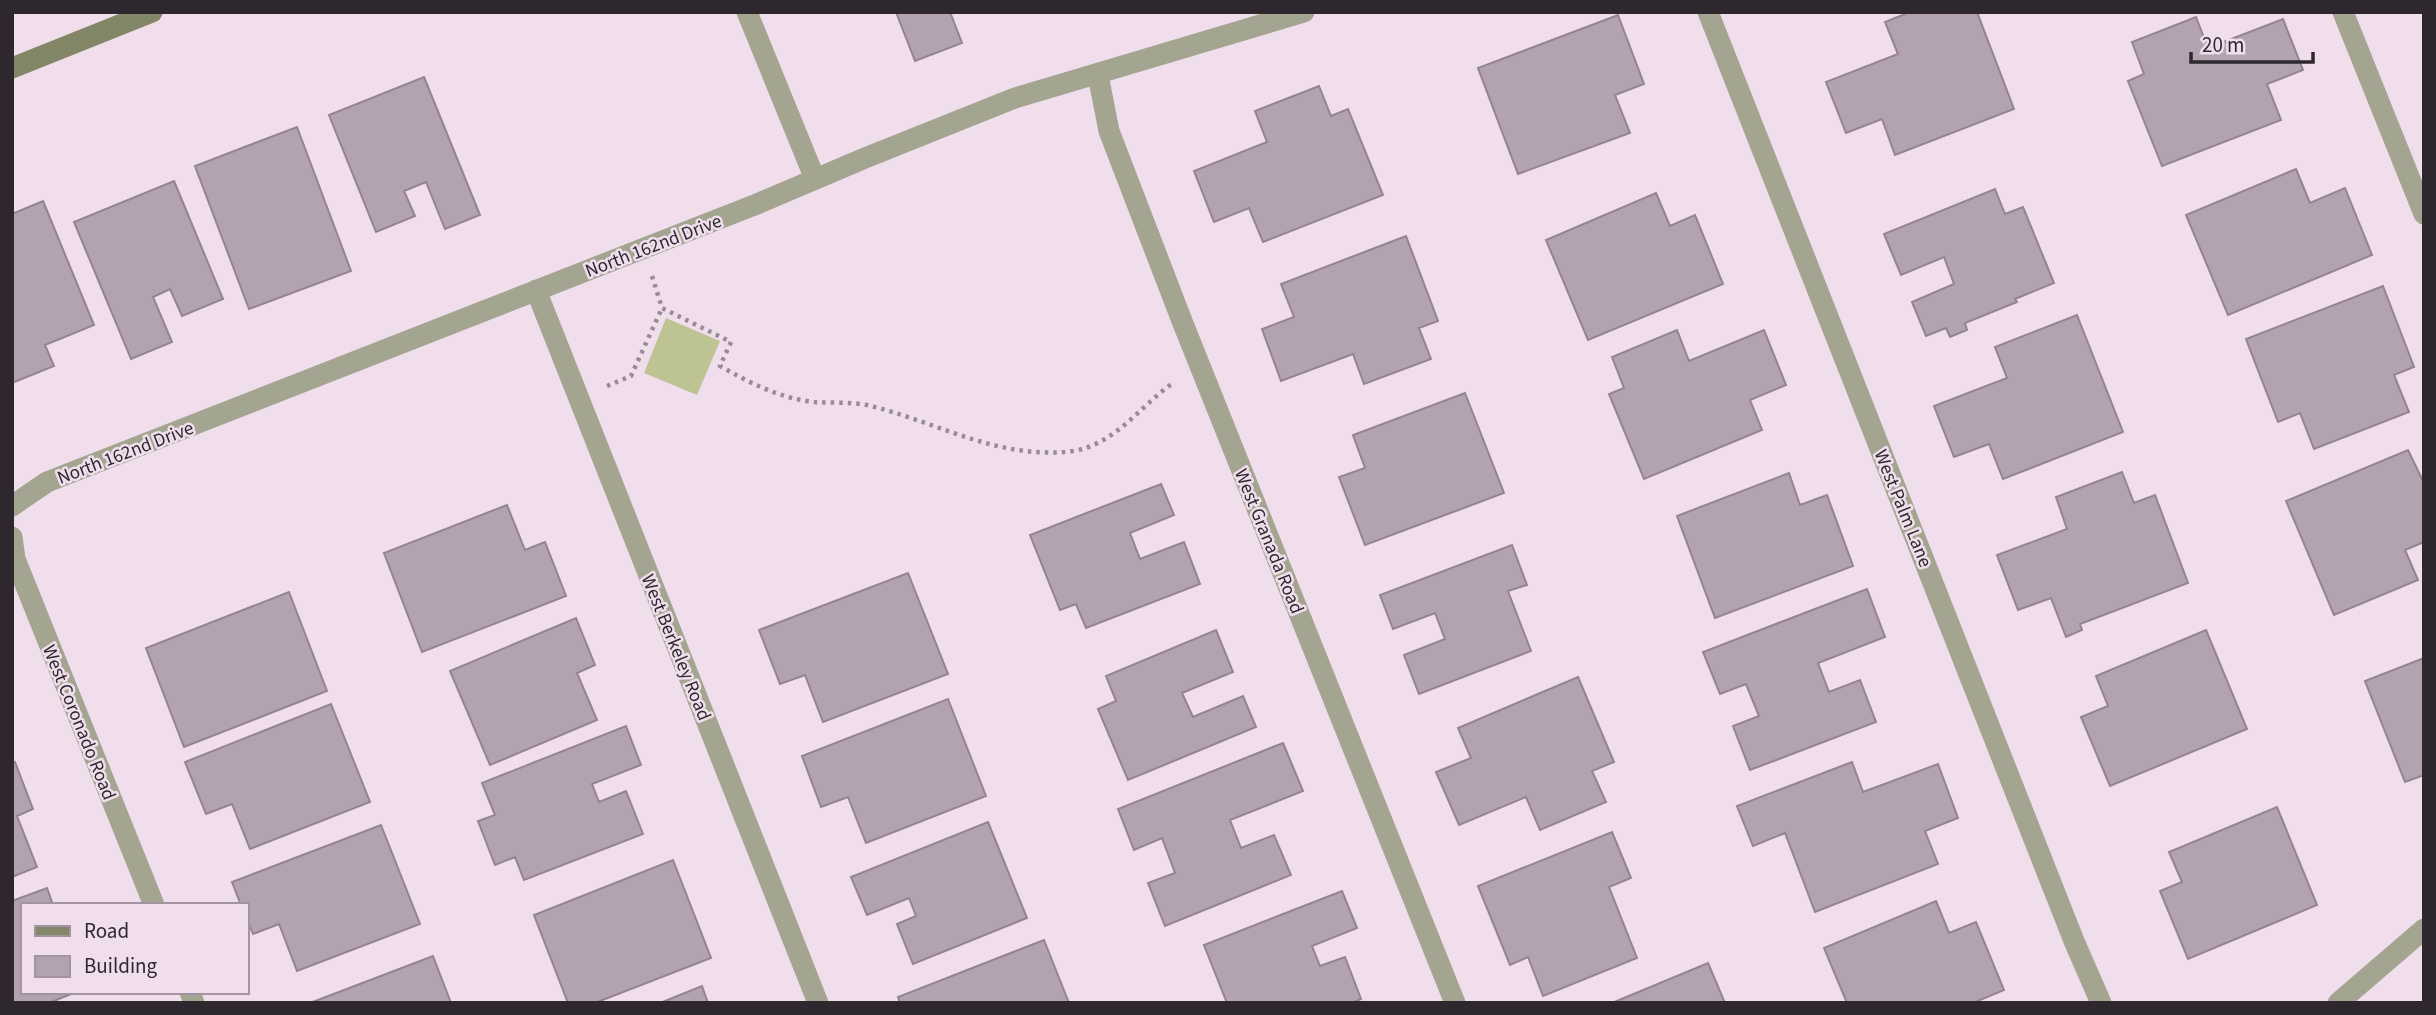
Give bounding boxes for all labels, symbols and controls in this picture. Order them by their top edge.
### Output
scale bar [2191,21,2314,65]
text: 20 m [2202,30,2244,60]
street label: North 162nd Drive [581,208,726,285]
street label: North 162nd Drive [53,415,198,492]
street label: West Palm Lane [1867,446,1938,571]
street label: West Granada Road [1227,465,1310,618]
street label: West Berkeley Road [634,570,717,725]
street label: West Coronado Road [35,641,122,804]
legend [21,903,248,994]
text: Road [84,916,129,946]
text: Building [84,951,158,981]

